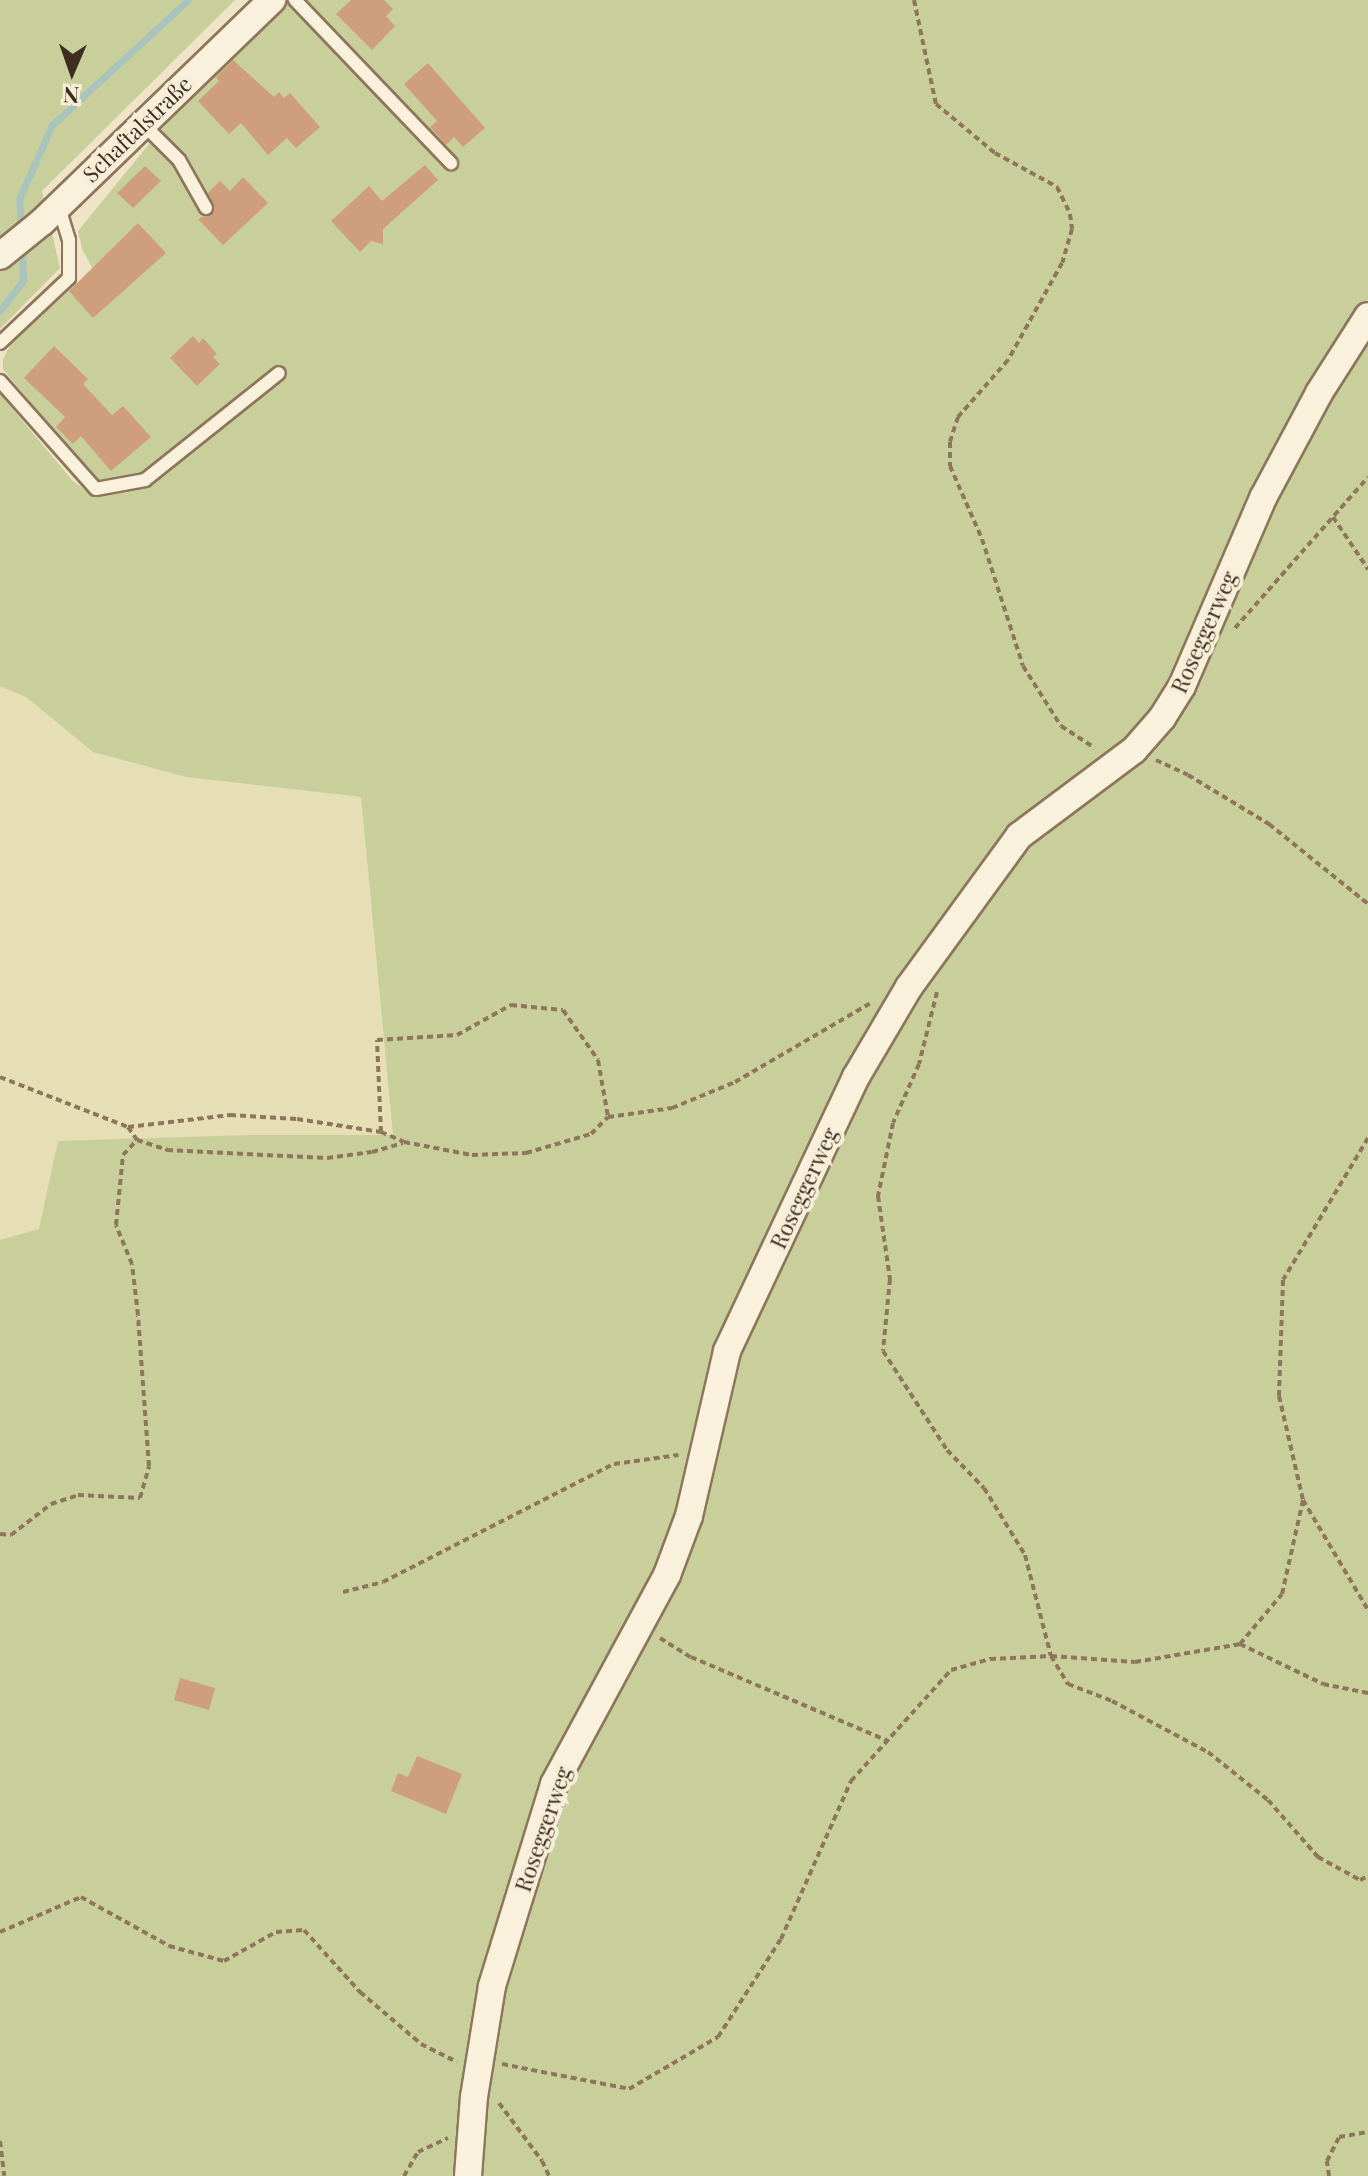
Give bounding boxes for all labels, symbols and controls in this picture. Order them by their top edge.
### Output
north arrow [32,32,112,112]
street label: Schaftalstraße [77,70,197,188]
text: N [63,81,80,111]
street label: Roseggerweg [1165,567,1243,697]
street label: Roseggerweg [764,1123,844,1253]
street label: Roseggerweg [509,1763,577,1895]

